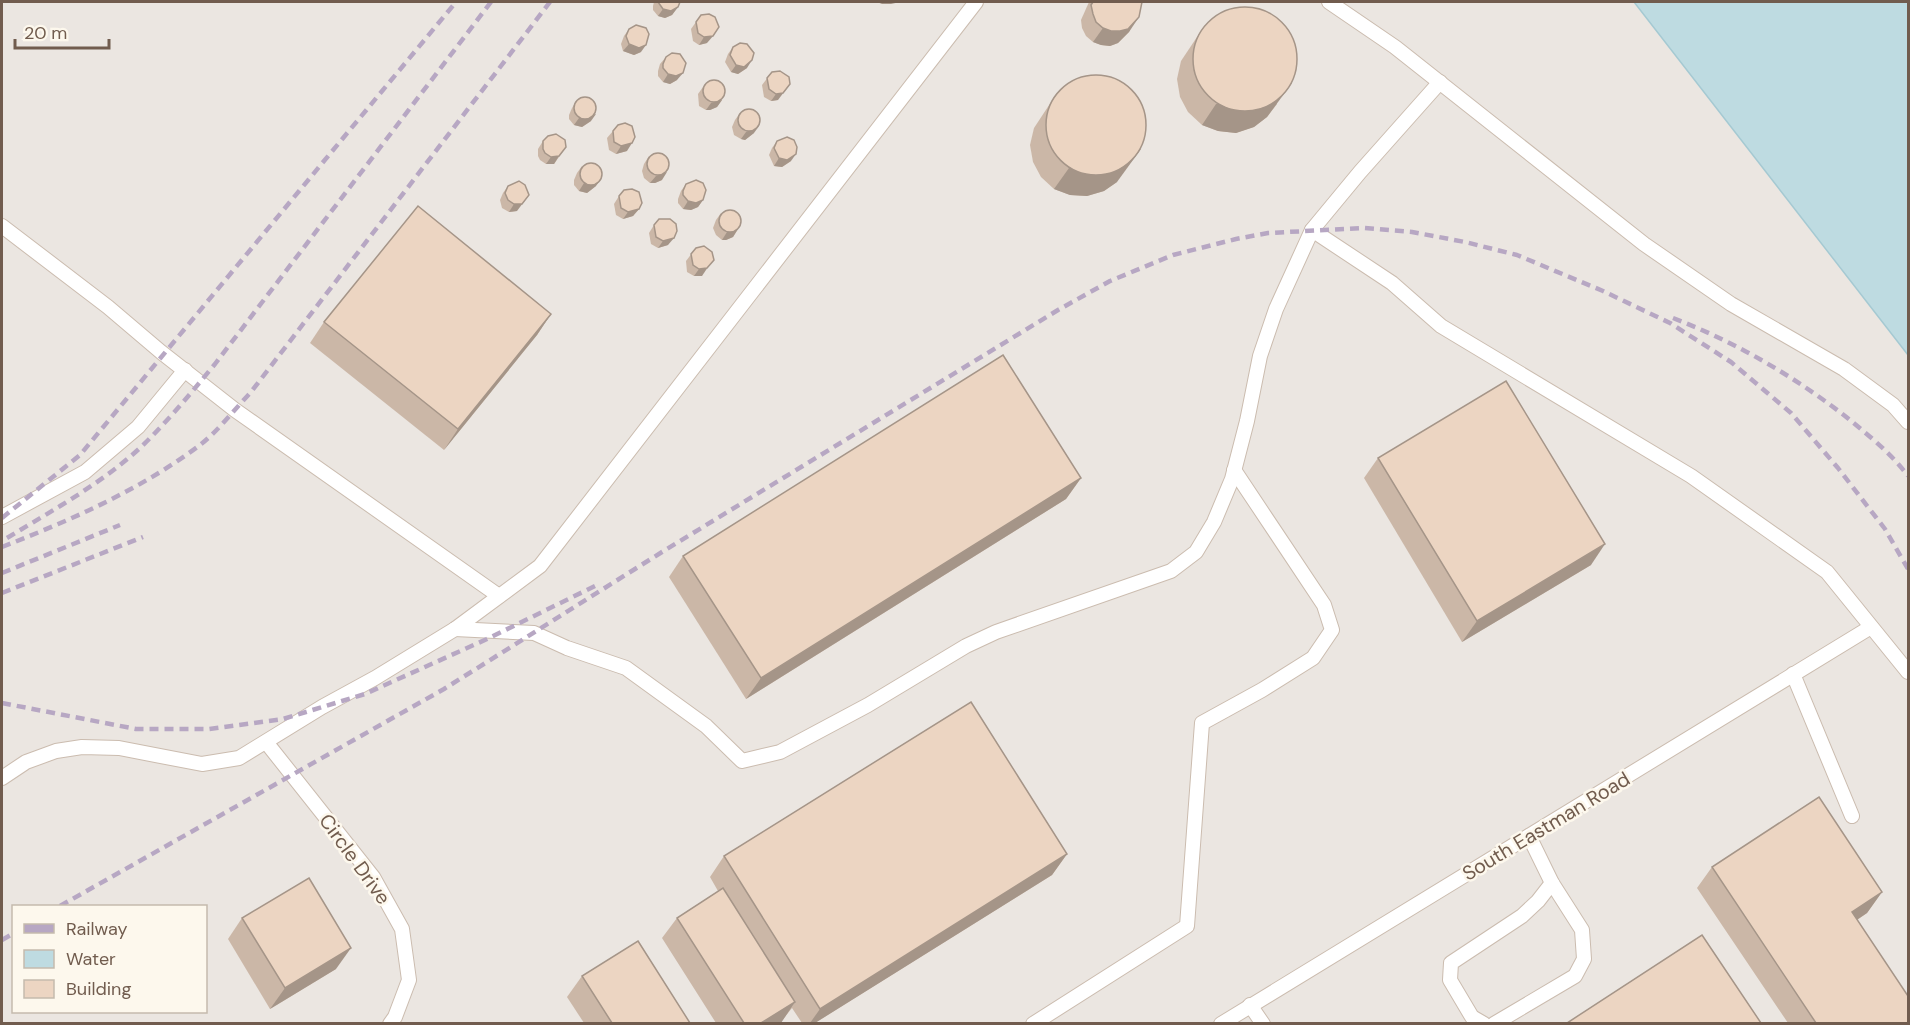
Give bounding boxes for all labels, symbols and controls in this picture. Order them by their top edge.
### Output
scale bar [15,12,110,50]
text: 20 m [24,21,67,45]
street label: South Eastman Road [1457,766,1635,886]
street label: Circle Drive [313,808,397,910]
legend [12,905,207,1013]
text: Railway [66,917,128,941]
text: Water [66,947,116,971]
text: Building [66,977,131,1001]

